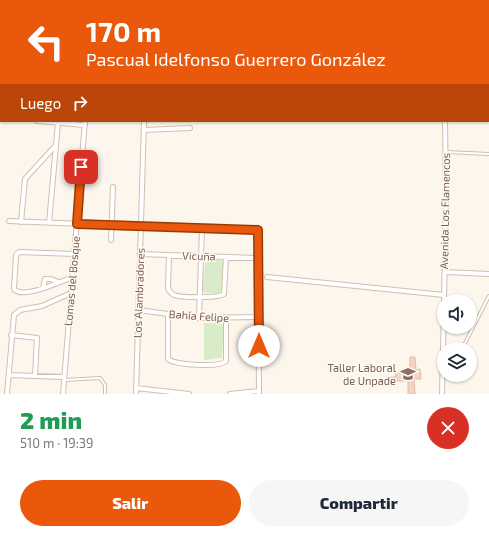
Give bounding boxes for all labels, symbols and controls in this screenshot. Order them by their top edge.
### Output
text: 170 m [86,14,161,48]
icon: left [20,16,72,68]
text: Pascual Idelfonso Guerrero González [86,48,386,70]
icon: right [69,92,91,114]
text: Luego [20,94,61,112]
pin [64,150,98,184]
street label: Avenida Los Flamencos [437,152,452,269]
icon: arrive [70,156,92,178]
street label: Lomas del Bosque [61,235,82,327]
street label: Los Alambradores [130,247,147,338]
street label: Vicuña [182,248,216,263]
map controls [437,294,477,382]
button: sound [437,294,477,334]
street label: Bahía Felipe [168,307,230,324]
position arrow [238,325,280,367]
button: layers [437,342,477,382]
place label: Taller Laboral de Unpade [328,361,397,387]
school or university icon: Taller Laboral de Unpade [399,365,417,383]
text: 2 min [20,405,82,434]
button: close [427,407,469,449]
text: 510 m · 19:39 [20,435,93,451]
button: Salir [20,480,241,526]
button: Compartir [249,480,469,526]

